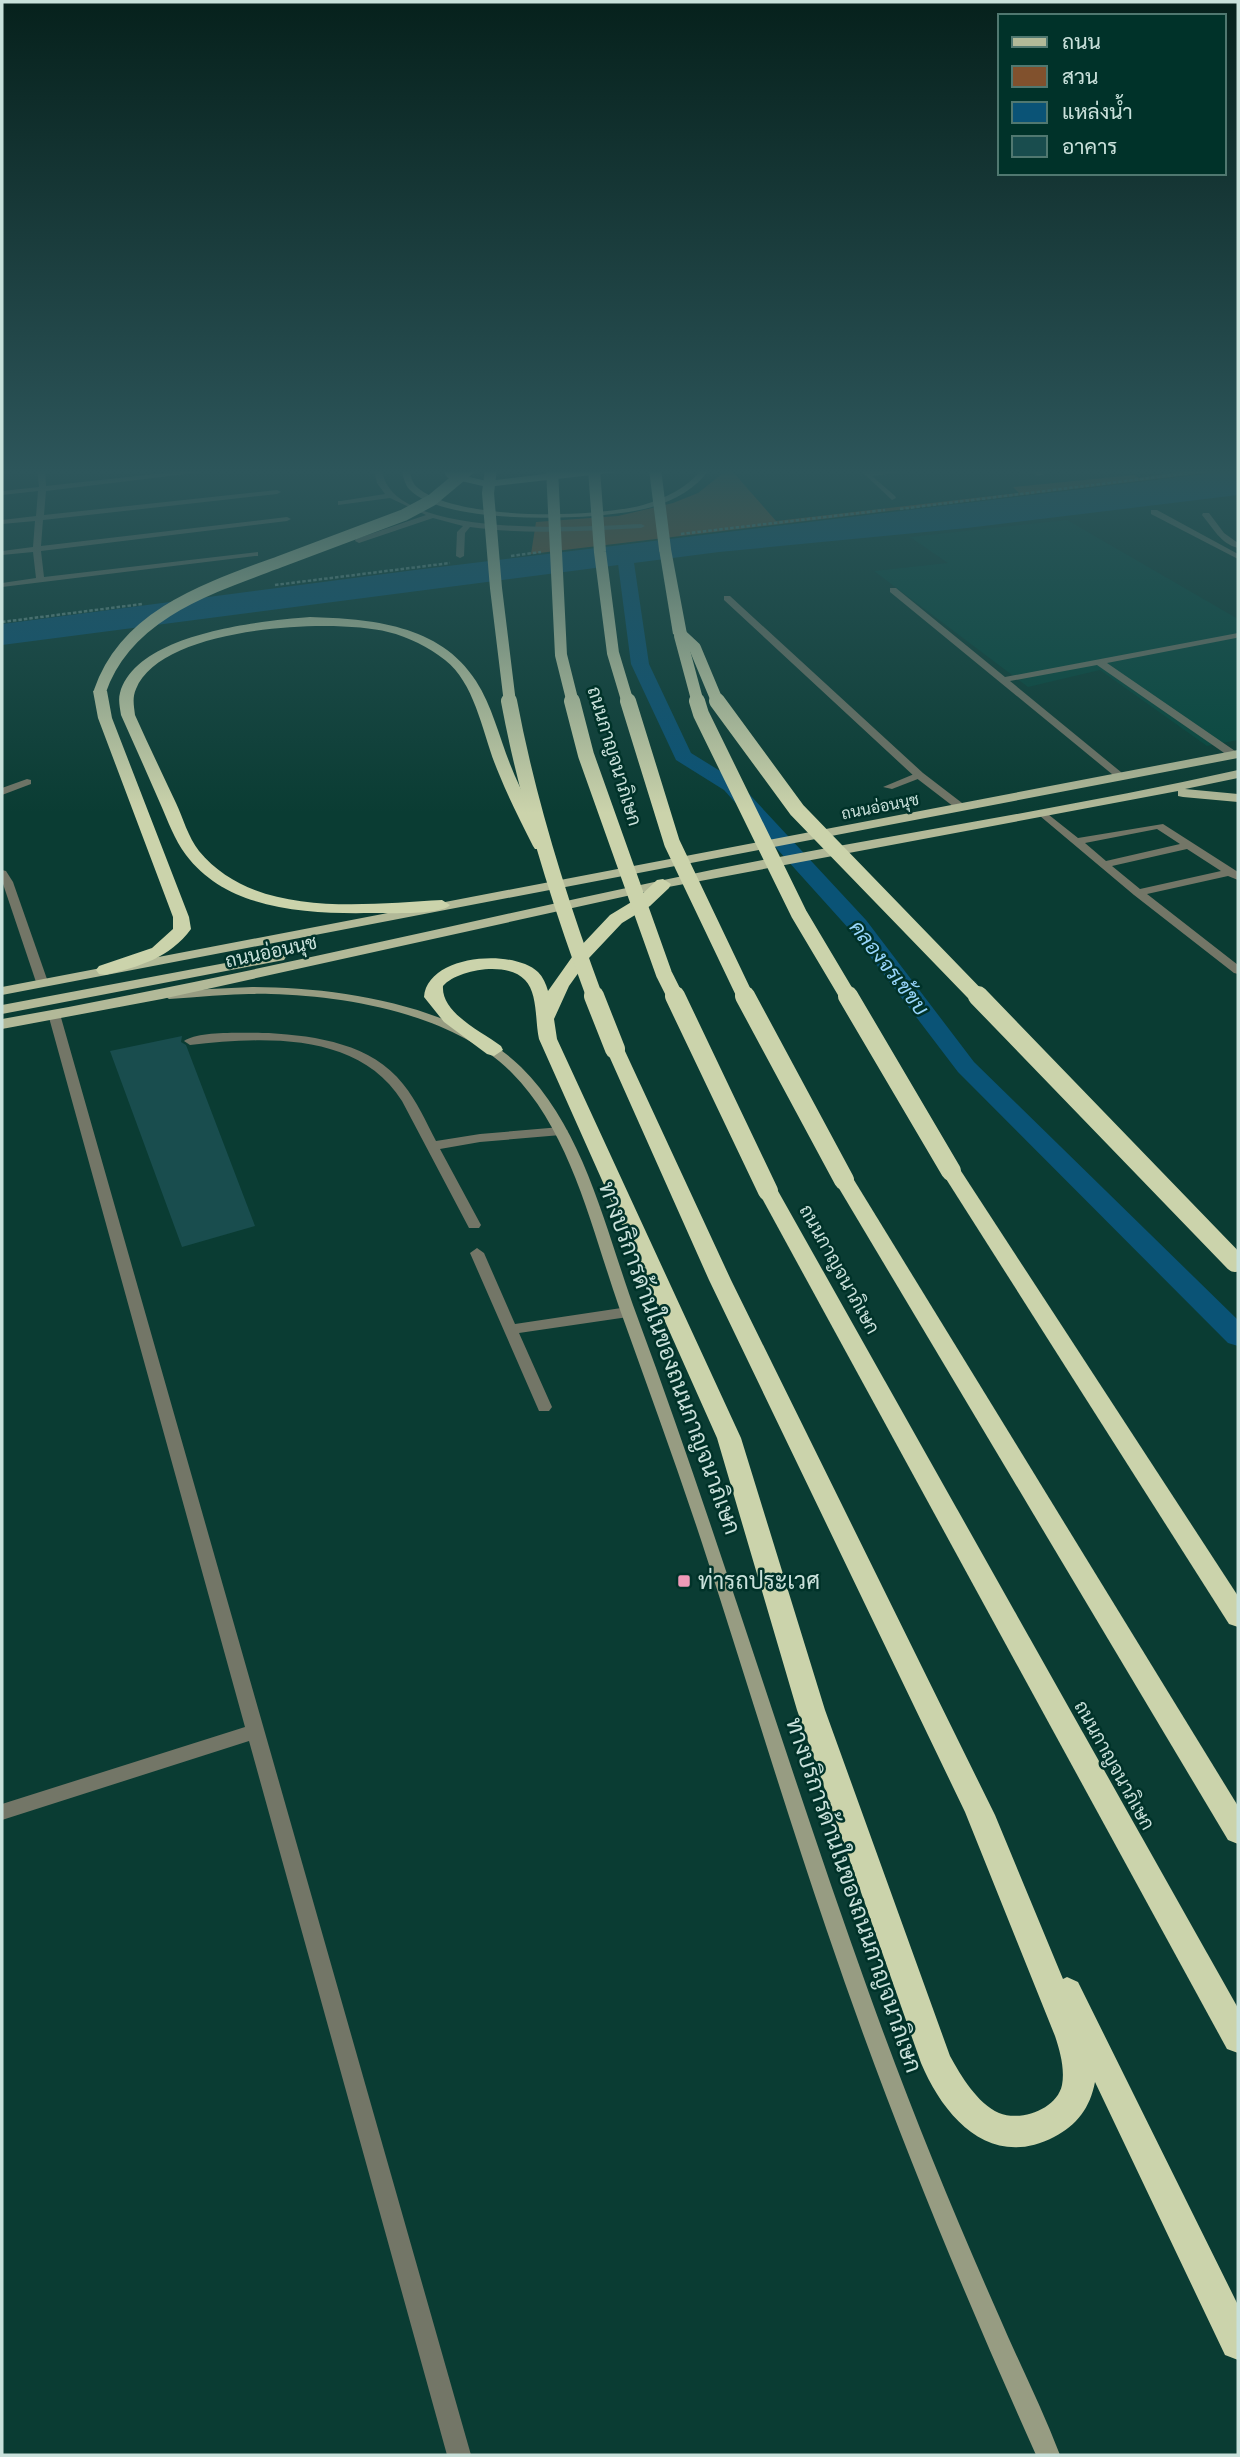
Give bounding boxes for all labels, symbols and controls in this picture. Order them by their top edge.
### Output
legend [998,14,1226,175]
text: ถนน [1062,29,1101,54]
text: สวน [1062,64,1098,89]
text: แหล่งน้ำ [1062,94,1133,124]
text: อาคาร [1062,134,1118,159]
street label: ถนนกาญจนาภิเษก [582,684,647,829]
street label: ถนนอ่อนนุช [840,789,921,825]
water label: คลองจรเข้ขบ [845,915,934,1020]
street label: ถนนอ่อนนุช [223,931,319,973]
street label: ทางบริการด้านในของถนนกาญจนาภิเษก [593,1177,749,1538]
street label: ถนนกาญจนาภิเษก [794,1200,885,1338]
place label: ท่ารถประเวศ [698,1567,820,1595]
marker: ท่ารถประเวศ [676,1573,692,1589]
street label: ถนนกาญจนาภิเษก [1069,1696,1160,1834]
street label: ทางบริการด้านในของถนนกาญจนาภิเษก [780,1713,930,2076]

